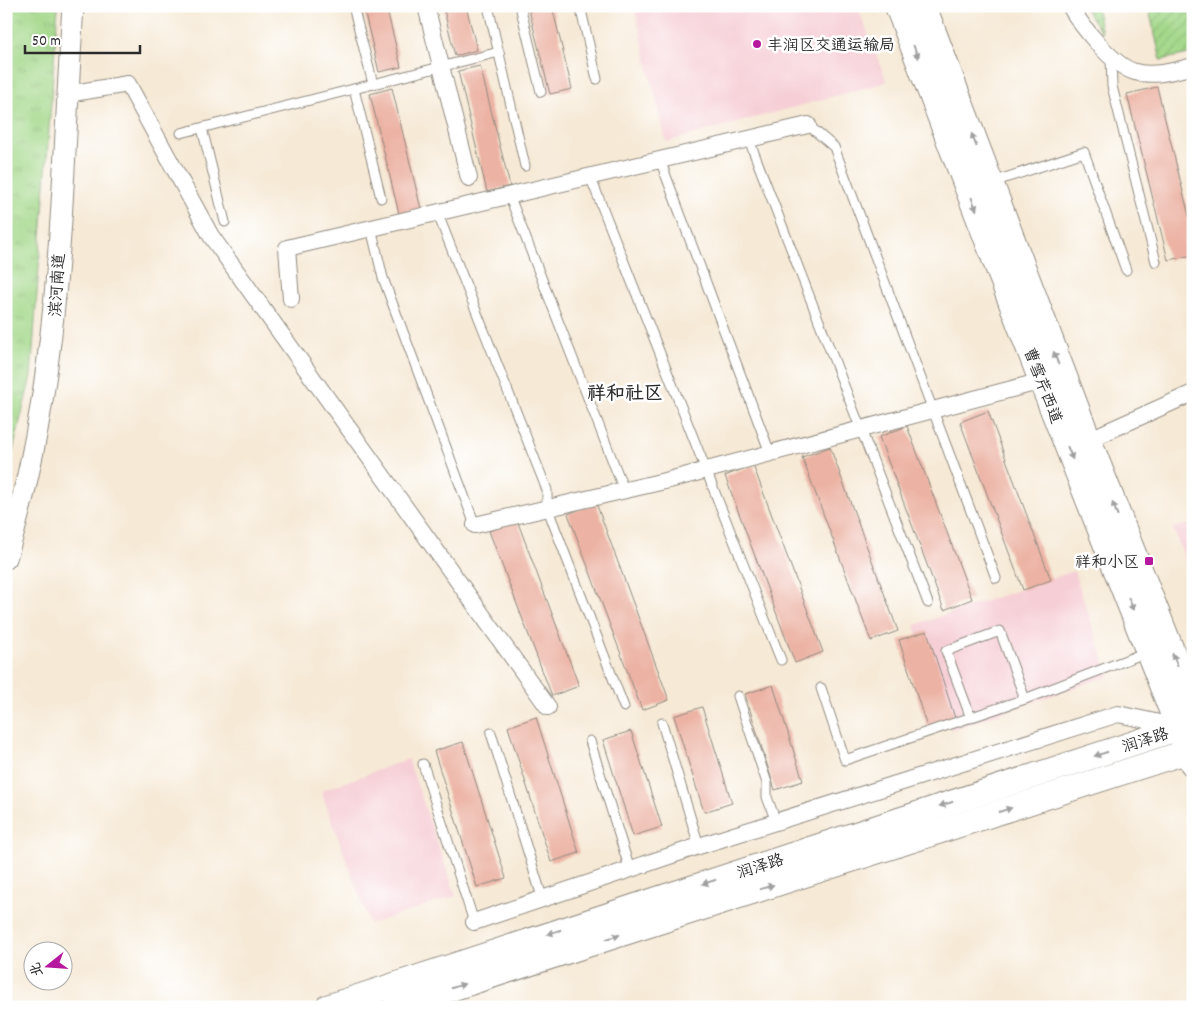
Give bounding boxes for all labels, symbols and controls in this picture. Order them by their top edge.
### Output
scale bar [25,22,140,54]
text: 50 m [32,31,61,53]
place label: 丰润区交通运输局 [767,35,895,58]
marker: 丰润区交通运输局 [751,38,763,50]
one-way arrow [912,45,920,60]
one-way arrow [970,132,978,147]
one-way arrow [971,196,978,211]
street label: 滨河南道 [45,252,72,318]
street label: 曹雪芹西道 [1017,344,1067,427]
one-way arrow [1052,350,1059,365]
district label: 祥和社区 [587,382,663,409]
one-way arrow [1067,446,1075,460]
one-way arrow [1111,501,1119,516]
place label: 祥和小区 [1075,552,1139,575]
marker: 祥和小区 [1143,555,1155,567]
one-way arrow [1127,597,1135,611]
one-way arrow [1171,652,1179,667]
street label: 润泽路 [1119,723,1172,760]
one-way arrow [1093,750,1108,758]
one-way arrow [939,801,954,809]
one-way arrow [998,806,1013,813]
street label: 润泽路 [734,849,787,886]
one-way arrow [701,879,716,886]
one-way arrow [760,882,775,890]
one-way arrow [547,929,562,937]
one-way arrow [605,932,620,940]
north arrow [22,940,72,990]
text: 北 [26,960,49,979]
one-way arrow [451,982,466,990]

